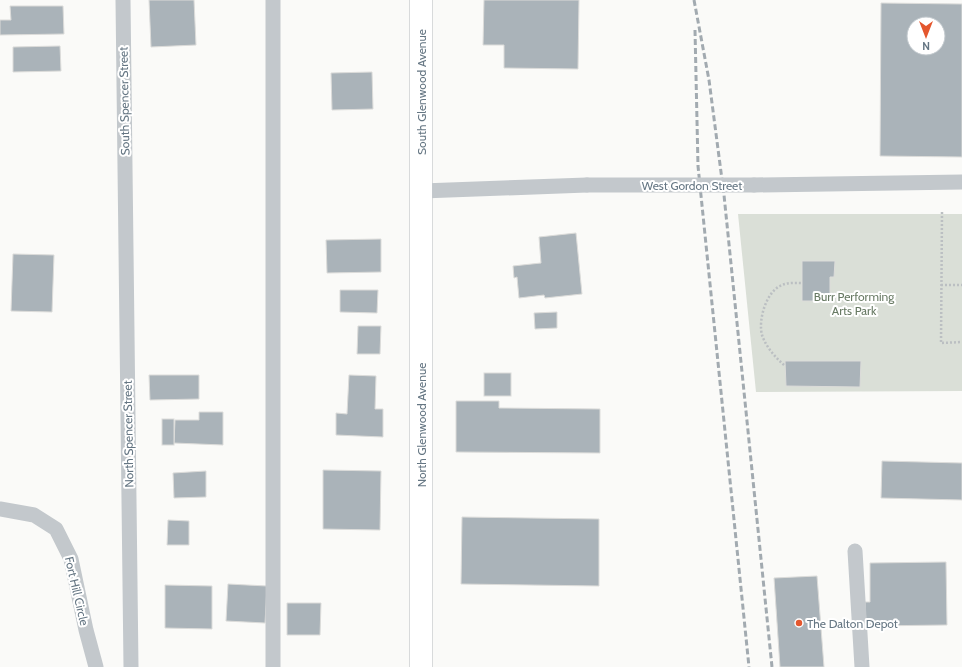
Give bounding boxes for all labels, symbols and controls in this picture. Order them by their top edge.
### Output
north arrow [906,16,946,56]
street label: South Glenwood Avenue [414,29,429,155]
text: N [922,39,930,53]
street label: South Spencer Street [116,47,132,155]
street label: West Gordon Street [642,178,742,193]
park label: Burr Performing Arts Park [814,289,895,318]
street label: North Glenwood Avenue [414,363,429,487]
street label: North Spencer Street [120,380,136,488]
street label: Fort Hill Circle [62,555,92,627]
place label: The Dalton Depot [807,616,898,631]
marker: The Dalton Depot [794,618,804,628]

